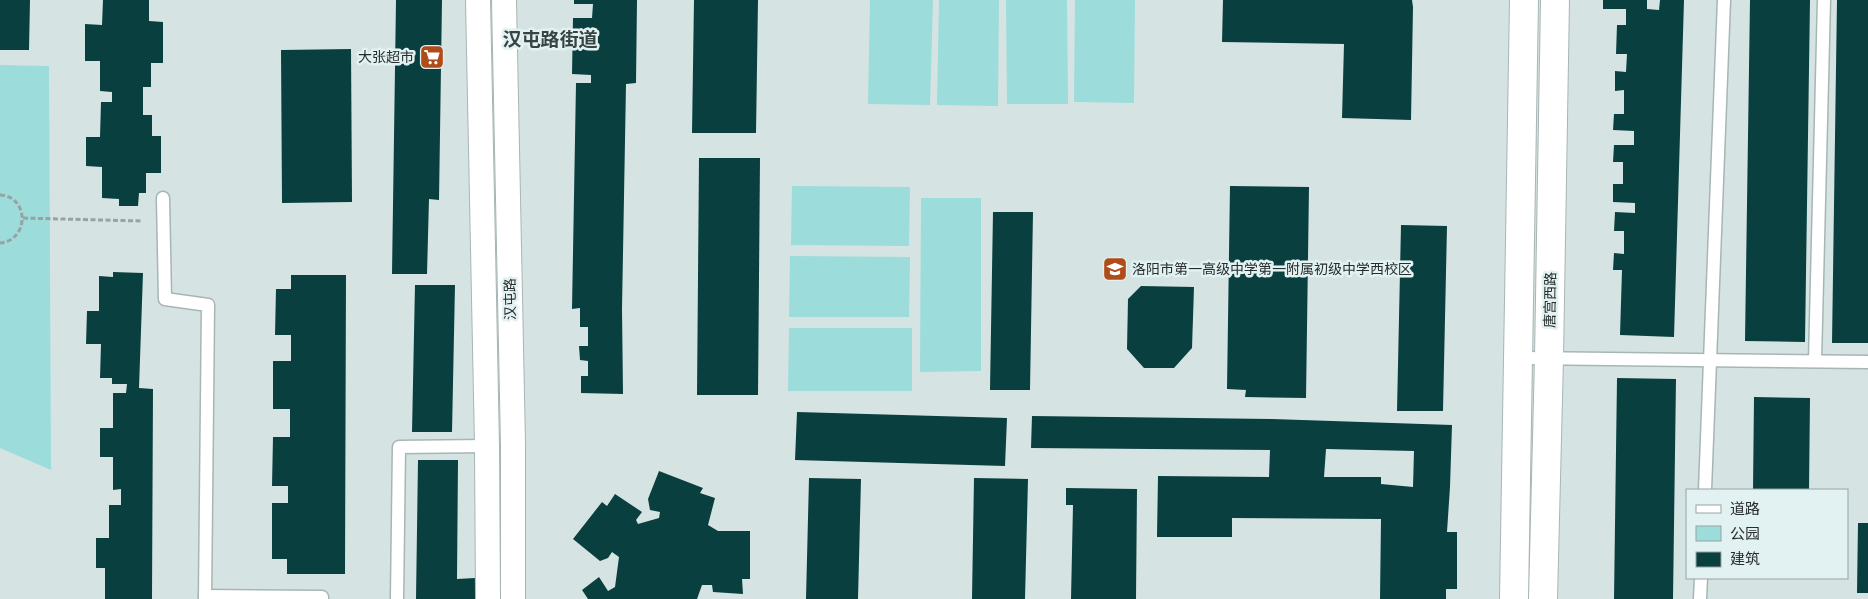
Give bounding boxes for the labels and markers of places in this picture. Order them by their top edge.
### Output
supermarket icon: 大张超市 [419,44,445,70]
place label: 大张超市 [358,47,414,66]
school or university icon: 洛阳市第一高级中学第一附属初级中学西校区 [1102,256,1128,282]
place label: 洛阳市第一高级中学第一附属初级中学西校区 [1132,259,1412,278]

